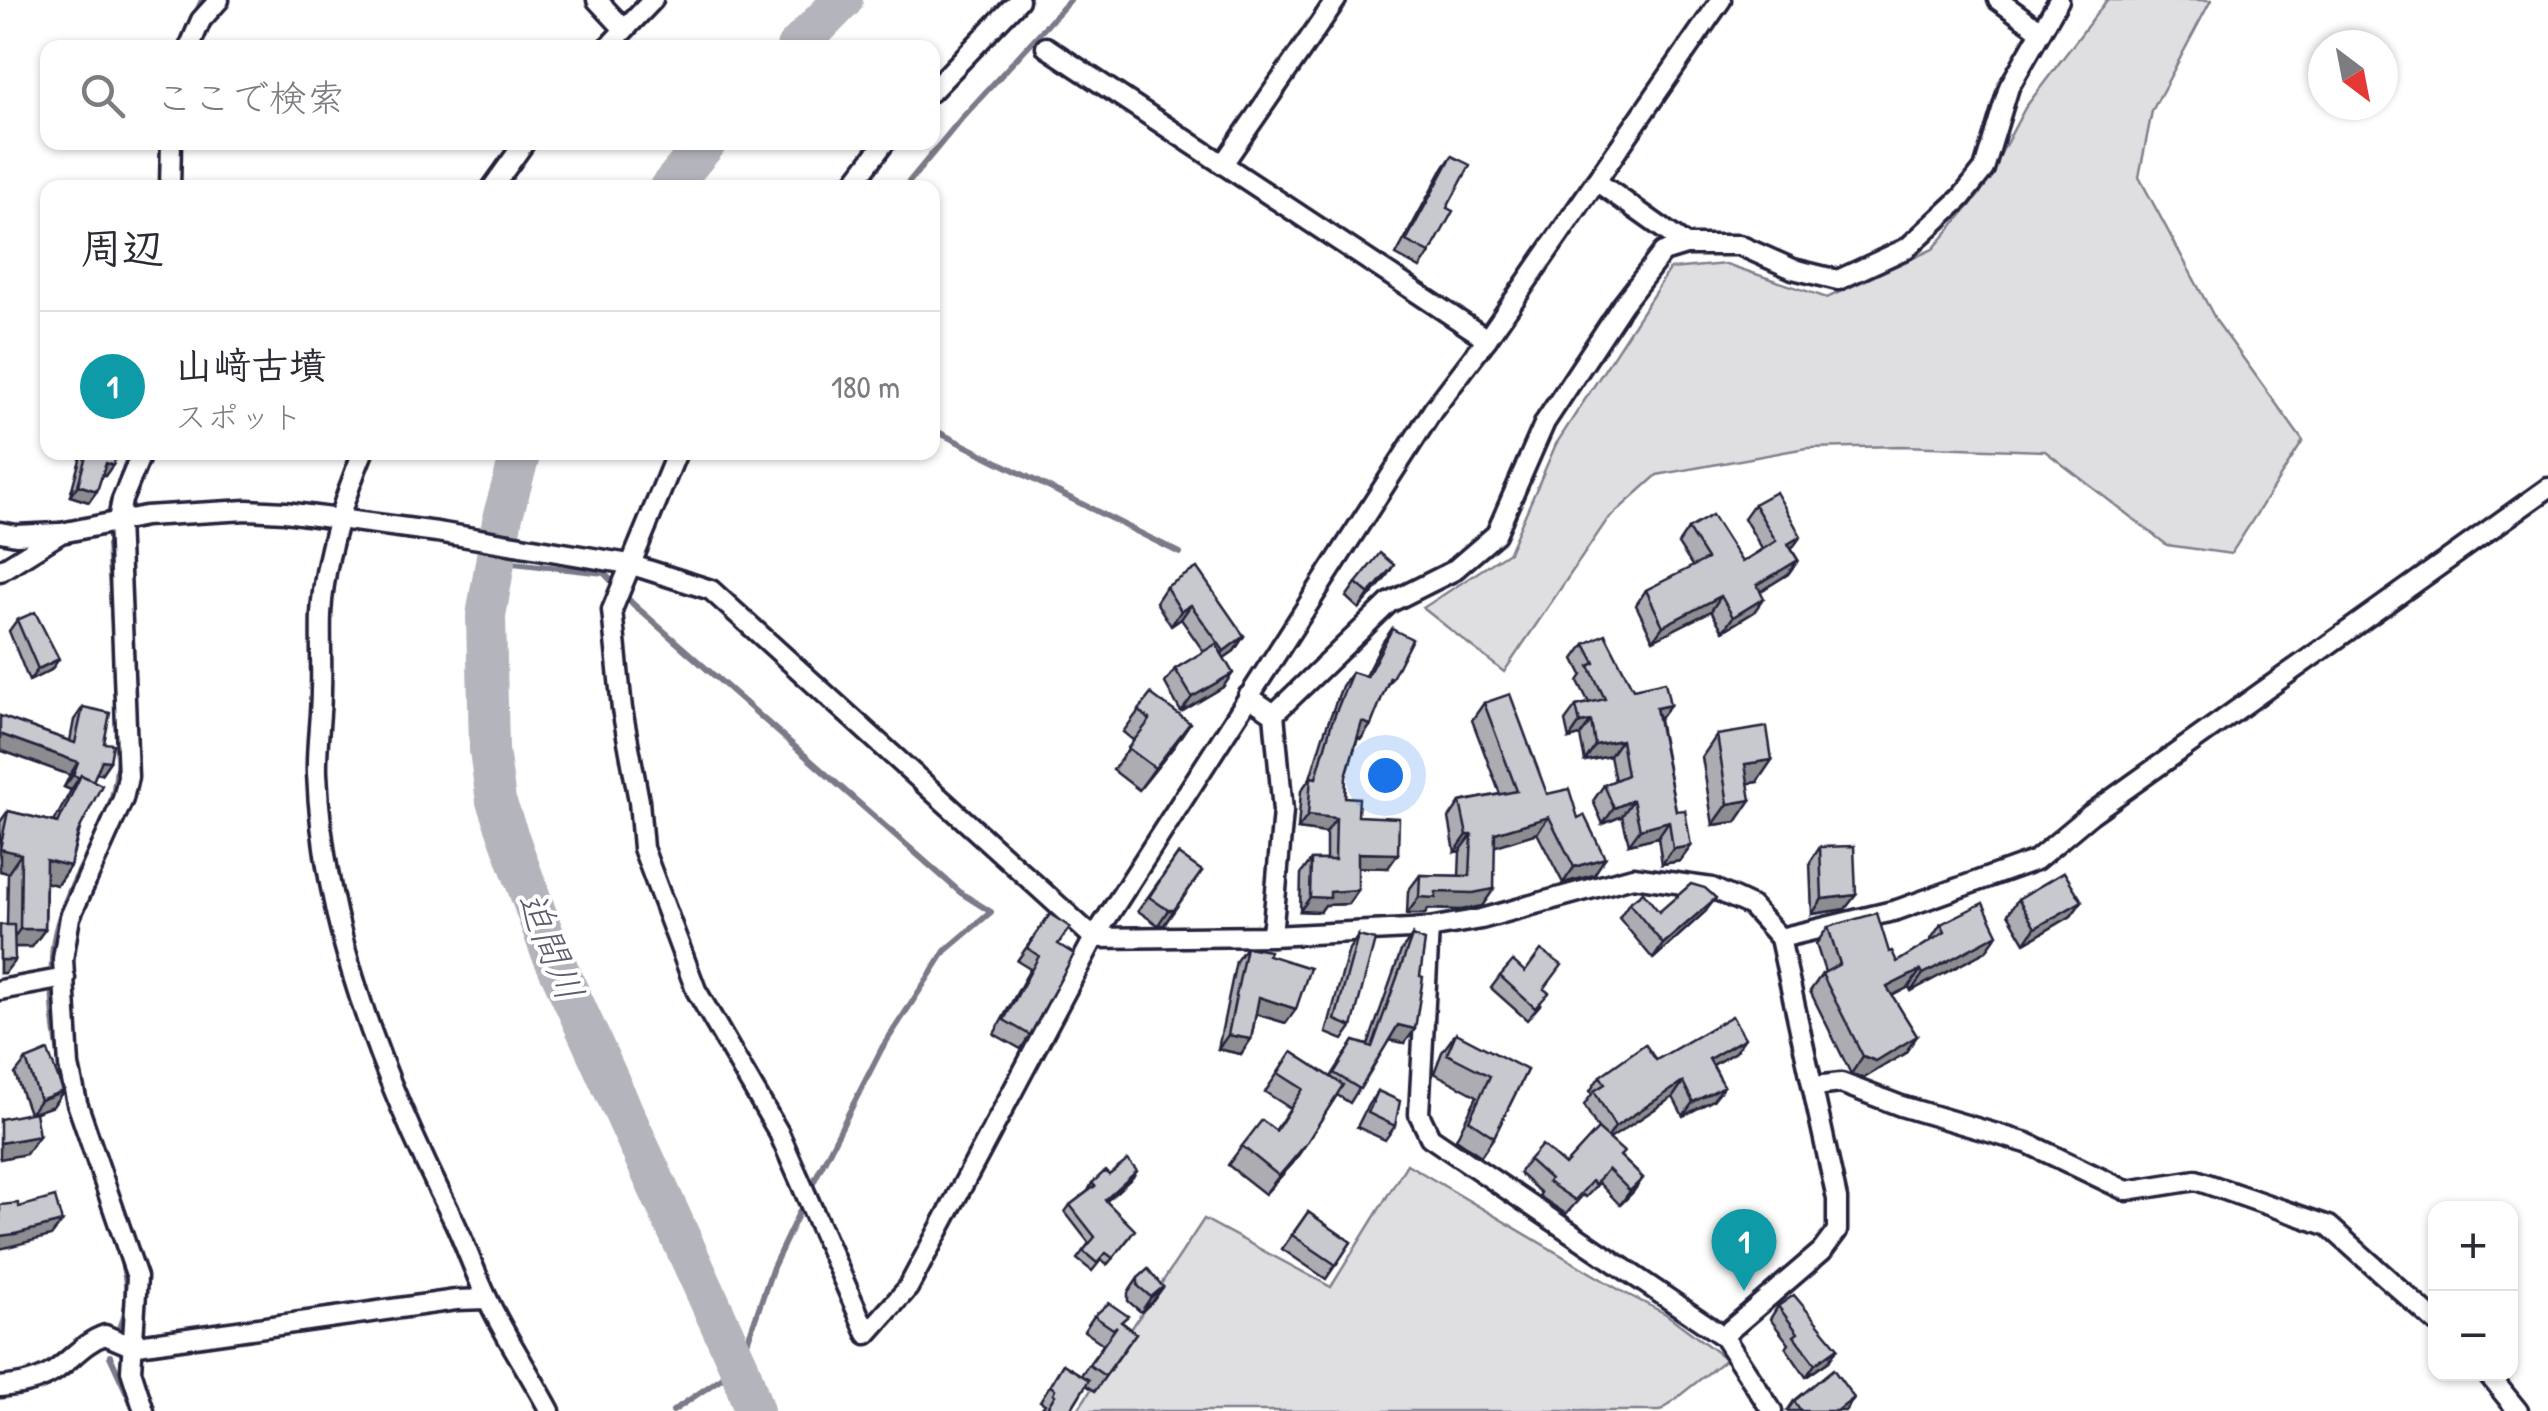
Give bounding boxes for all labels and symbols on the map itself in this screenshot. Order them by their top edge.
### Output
north arrow [2308,30,2398,120]
your location [1360,750,1411,801]
water label: 迫間川 [506,883,597,1008]
pin: 1 [1712,1208,1776,1291]

